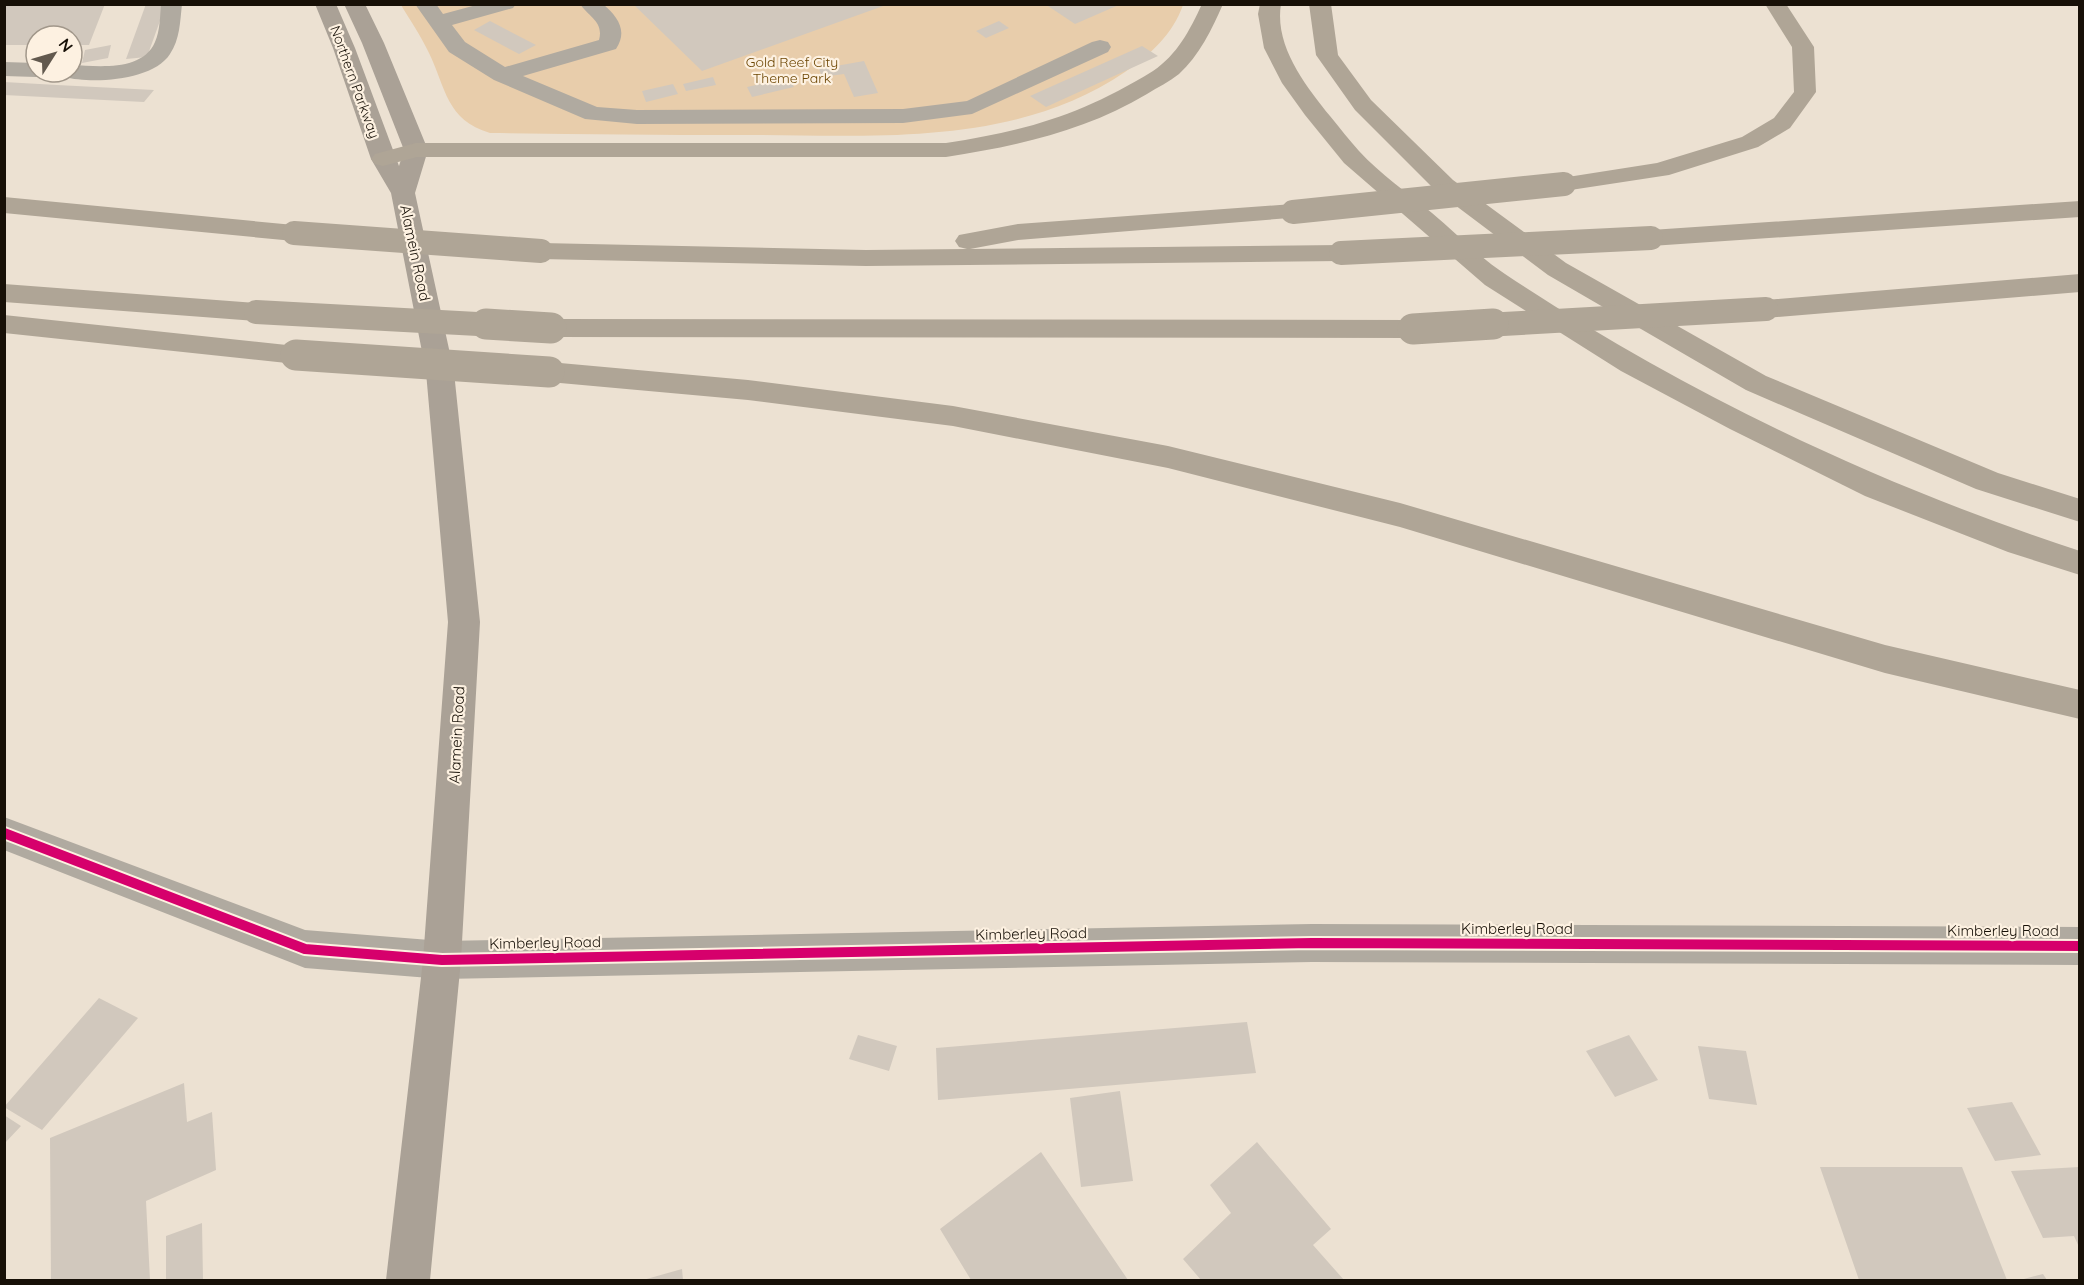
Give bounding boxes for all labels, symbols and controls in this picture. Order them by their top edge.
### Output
street label: Northern Parkway [326,23,384,141]
north arrow [24,24,84,84]
text: N [54,34,78,56]
park label: Gold Reef City Theme Park [746,53,838,87]
street label: Alamein Road [396,203,435,303]
street label: Alamein Road [444,686,469,784]
street label: Kimberley Road [1461,919,1573,938]
street label: Kimberley Road [1947,921,2059,940]
street label: Kimberley Road [975,923,1087,944]
street label: Kimberley Road [489,932,601,953]

